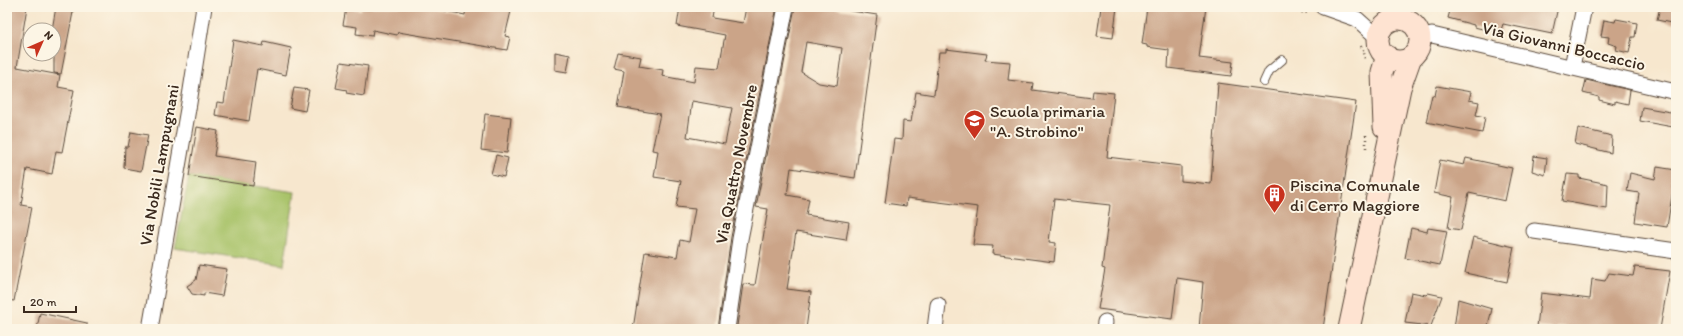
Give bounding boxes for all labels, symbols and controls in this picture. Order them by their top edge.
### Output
street label: Via Giovanni Boccaccio [1480,17,1648,75]
north arrow [22,22,62,62]
text: N [41,28,56,43]
street label: Via Quattro Novembre [711,82,761,246]
street label: Via Nobili Lampugnani [135,83,183,247]
place label: Scuola primaria "A. Strobino" [990,101,1105,141]
school or university icon: Scuola primaria "A. Strobino" [962,108,988,141]
place label: Piscina Comunale di Cerro Maggiore [1290,175,1420,215]
building icon: Piscina Comunale di Cerro Maggiore [1261,182,1287,215]
scale bar [24,288,76,314]
text: 20 m [30,295,57,309]

